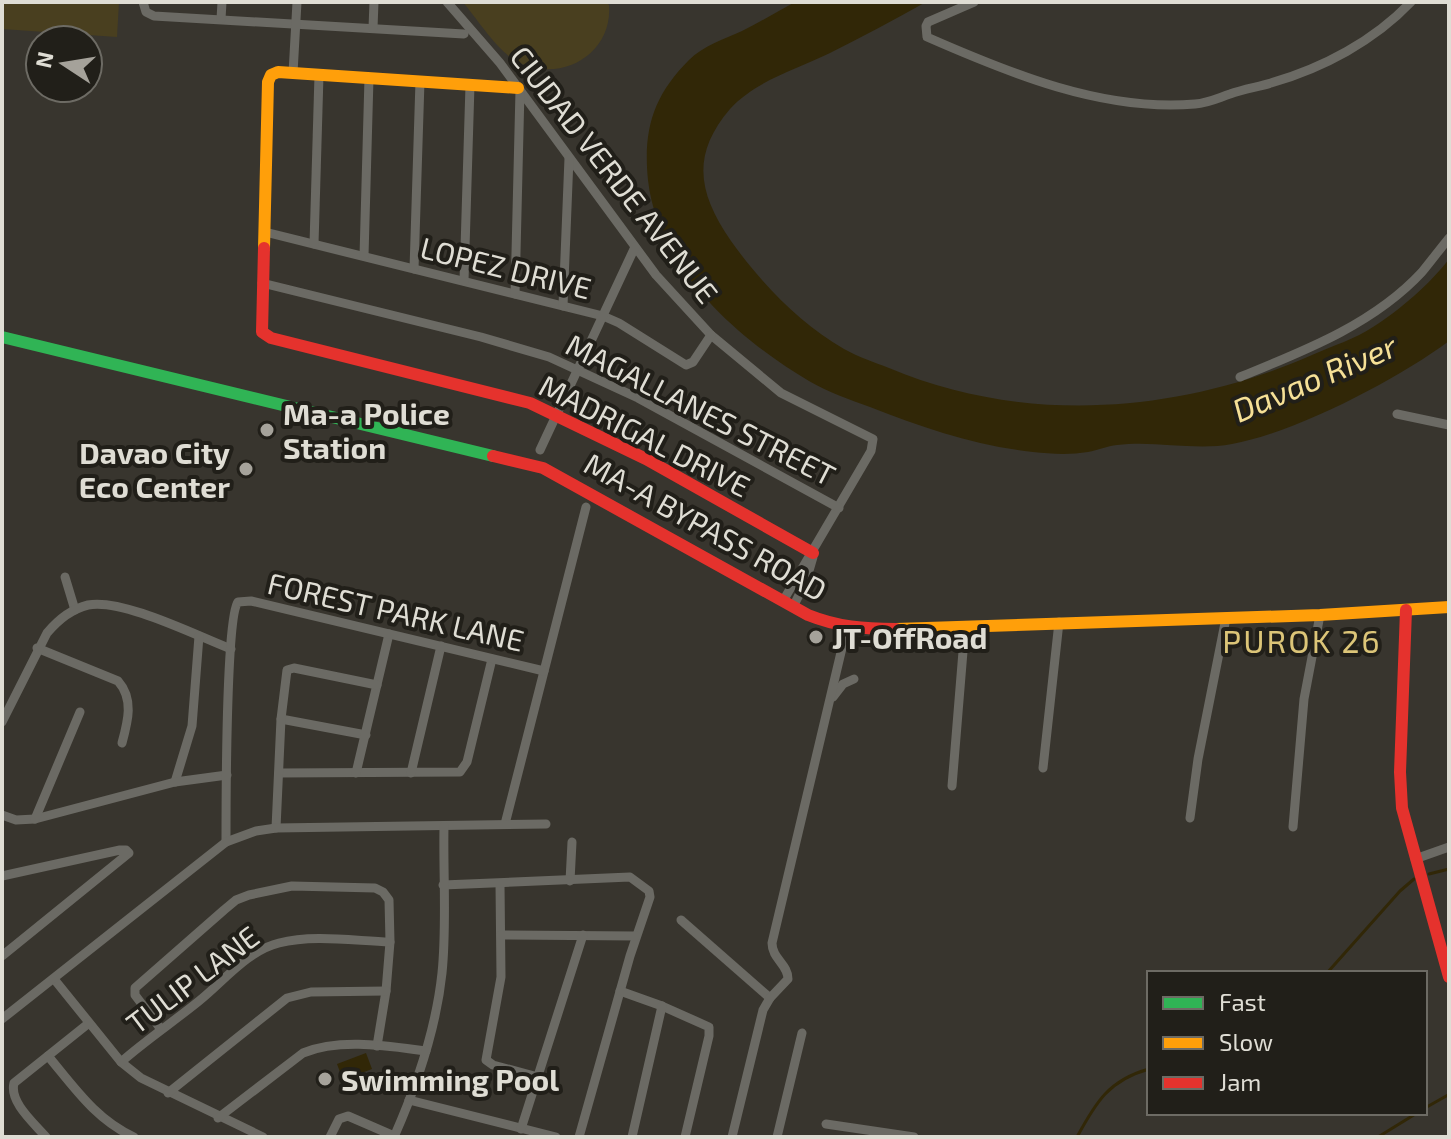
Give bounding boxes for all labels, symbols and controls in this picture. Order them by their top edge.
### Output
north arrow [24,24,104,104]
street label: CIUDAD VERDE AVENUE [503,38,727,310]
text: N [29,49,58,70]
street label: LOPEZ DRIVE [417,228,595,306]
water label: Davao River [1226,325,1403,429]
street label: MAGALLANES STREET [560,326,842,492]
street label: MADRIGAL DRIVE [534,366,756,504]
place label: Ma-a Police Station [283,395,450,465]
marker: Ma-a Police Station [258,421,276,439]
place label: Davao City Eco Center [79,434,230,504]
street label: MA-A BYPASS ROAD [579,445,833,607]
marker: Davao City Eco Center [237,460,255,478]
street label: FOREST PARK LANE [264,564,528,658]
place label: JT-OffRoad [832,619,987,655]
district label: PUROK 26 [1222,621,1382,659]
marker: JT-OffRoad [807,628,825,646]
street label: TULIP LANE [119,918,265,1040]
legend [1147,971,1427,1115]
text: Fast [1219,987,1266,1016]
text: Slow [1219,1027,1273,1056]
place label: Swimming Pool [341,1061,559,1097]
text: Jam [1219,1067,1261,1096]
marker: Swimming Pool [316,1070,334,1088]

